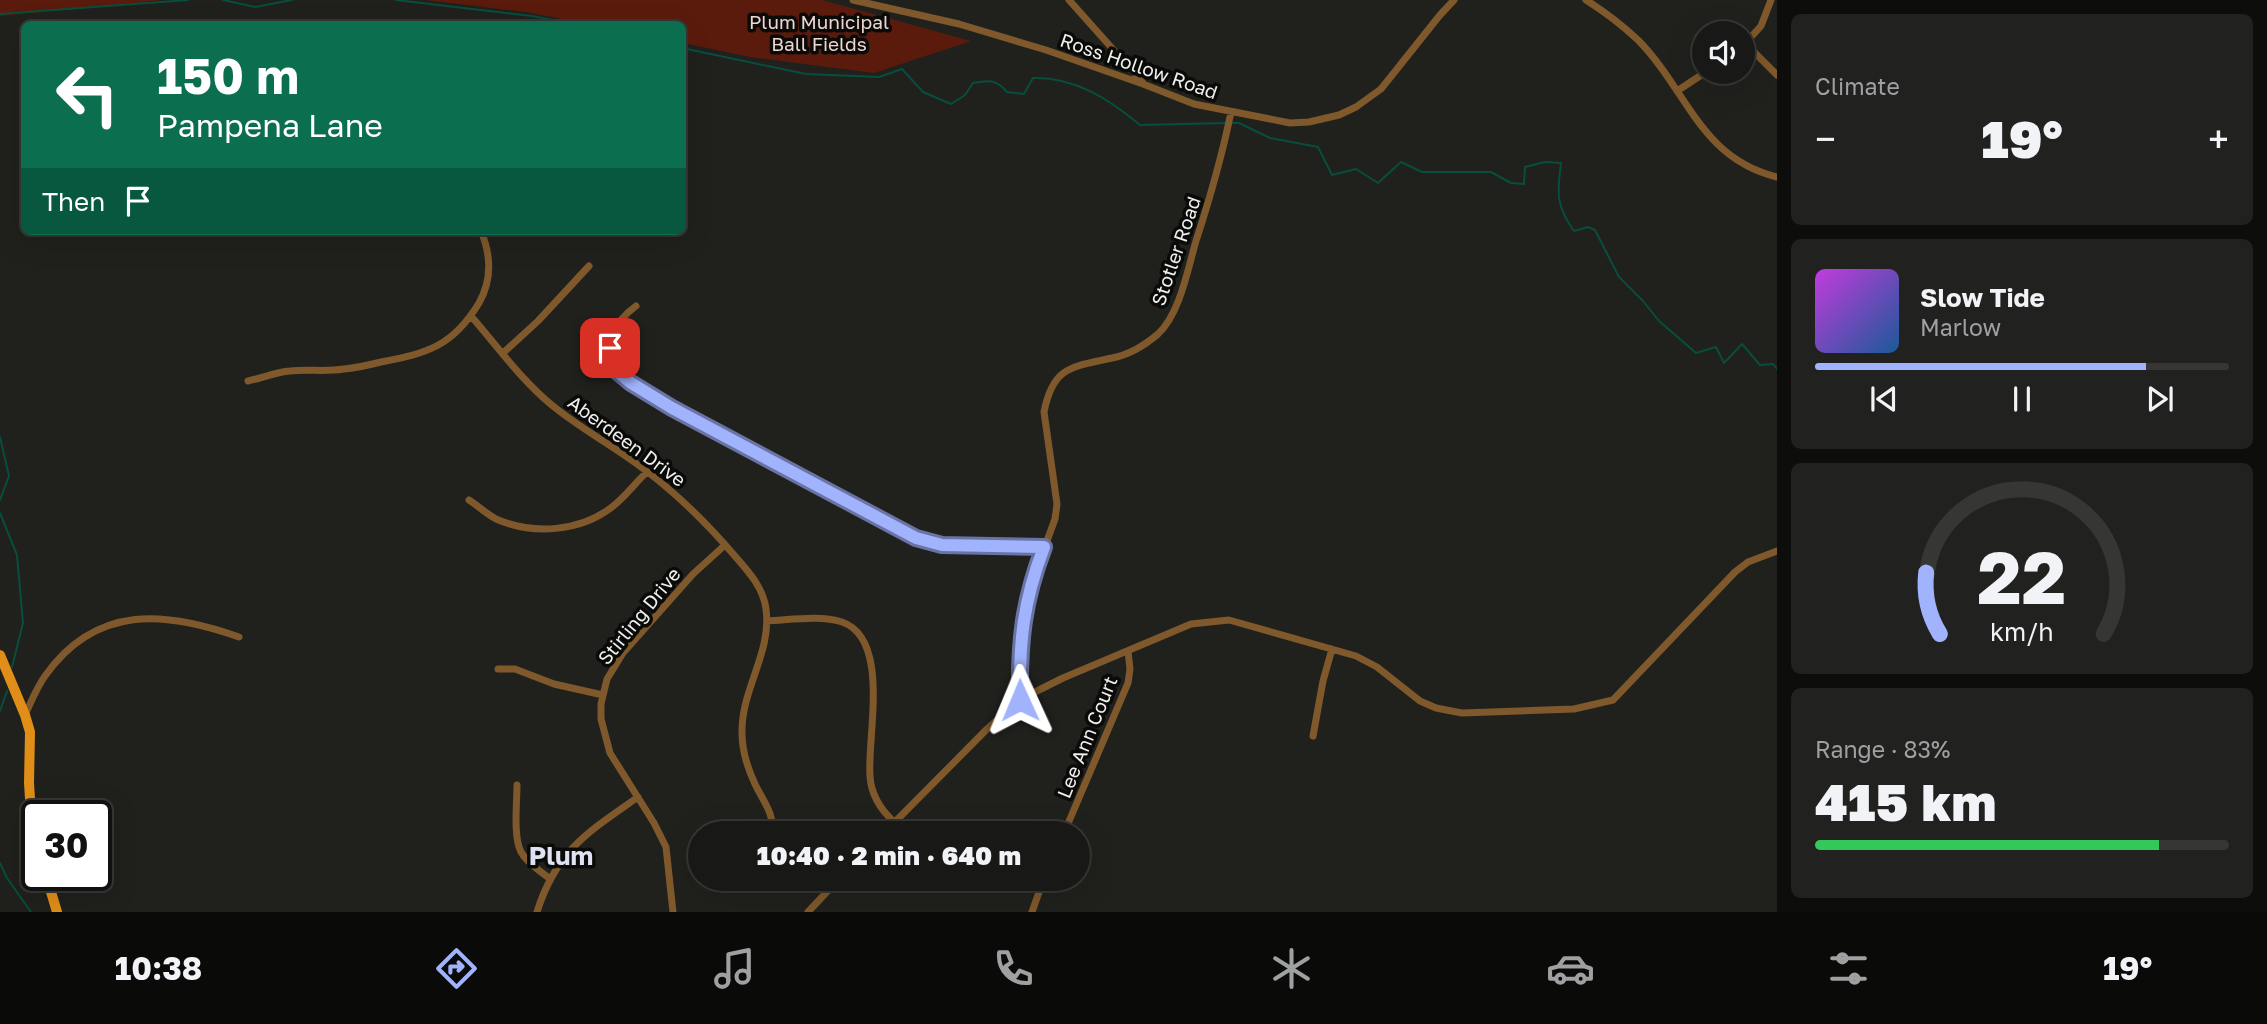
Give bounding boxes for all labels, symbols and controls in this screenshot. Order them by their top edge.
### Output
park label: Plum Municipal Ball Fields [749,10,889,55]
map controls [1692,21,1755,84]
button: sound [1692,21,1755,84]
street label: Ross Hollow Road [1058,28,1221,103]
text: 150 m [157,46,299,105]
icon: left [42,49,133,140]
text: Climate [1815,72,1900,100]
text: Pampena Lane [157,106,383,144]
text: 19° [1981,107,2063,169]
text: − [1815,116,1836,161]
text: + [2208,116,2229,161]
icon: arrive [119,182,157,220]
text: Then [42,186,105,217]
street label: Stotler Road [1146,193,1205,308]
text: Slow Tide [1920,282,2045,313]
text: Marlow [1920,313,2001,341]
pin [580,318,640,378]
icon: arrive [591,329,629,367]
icon: previous [1865,380,1903,418]
icon: pause [2003,380,2041,418]
icon: next [2141,380,2179,418]
street label: Aberdeen Drive [564,390,691,491]
text: 22 [1978,534,2066,621]
street label: Stirling Drive [592,562,685,669]
text: km/h [1990,616,2054,647]
position arrow [983,663,1057,737]
street label: Lee Ann Court [1052,672,1121,801]
text: Range · 83% [1815,735,1950,763]
text: 415 km [1815,770,1997,832]
speed limit sign: 30 [21,800,112,891]
district label: Plum [529,840,593,871]
text: 10:40 · 2 min · 640 m [757,840,1021,871]
icon: directions [432,944,481,993]
icon: music [710,944,759,993]
icon: phone [989,944,1038,993]
icon: climate [1267,944,1316,993]
icon: car [1546,944,1595,993]
icon: filters [1824,944,1873,993]
text: 10:38 [115,949,202,987]
text: 19° [2103,949,2152,987]

